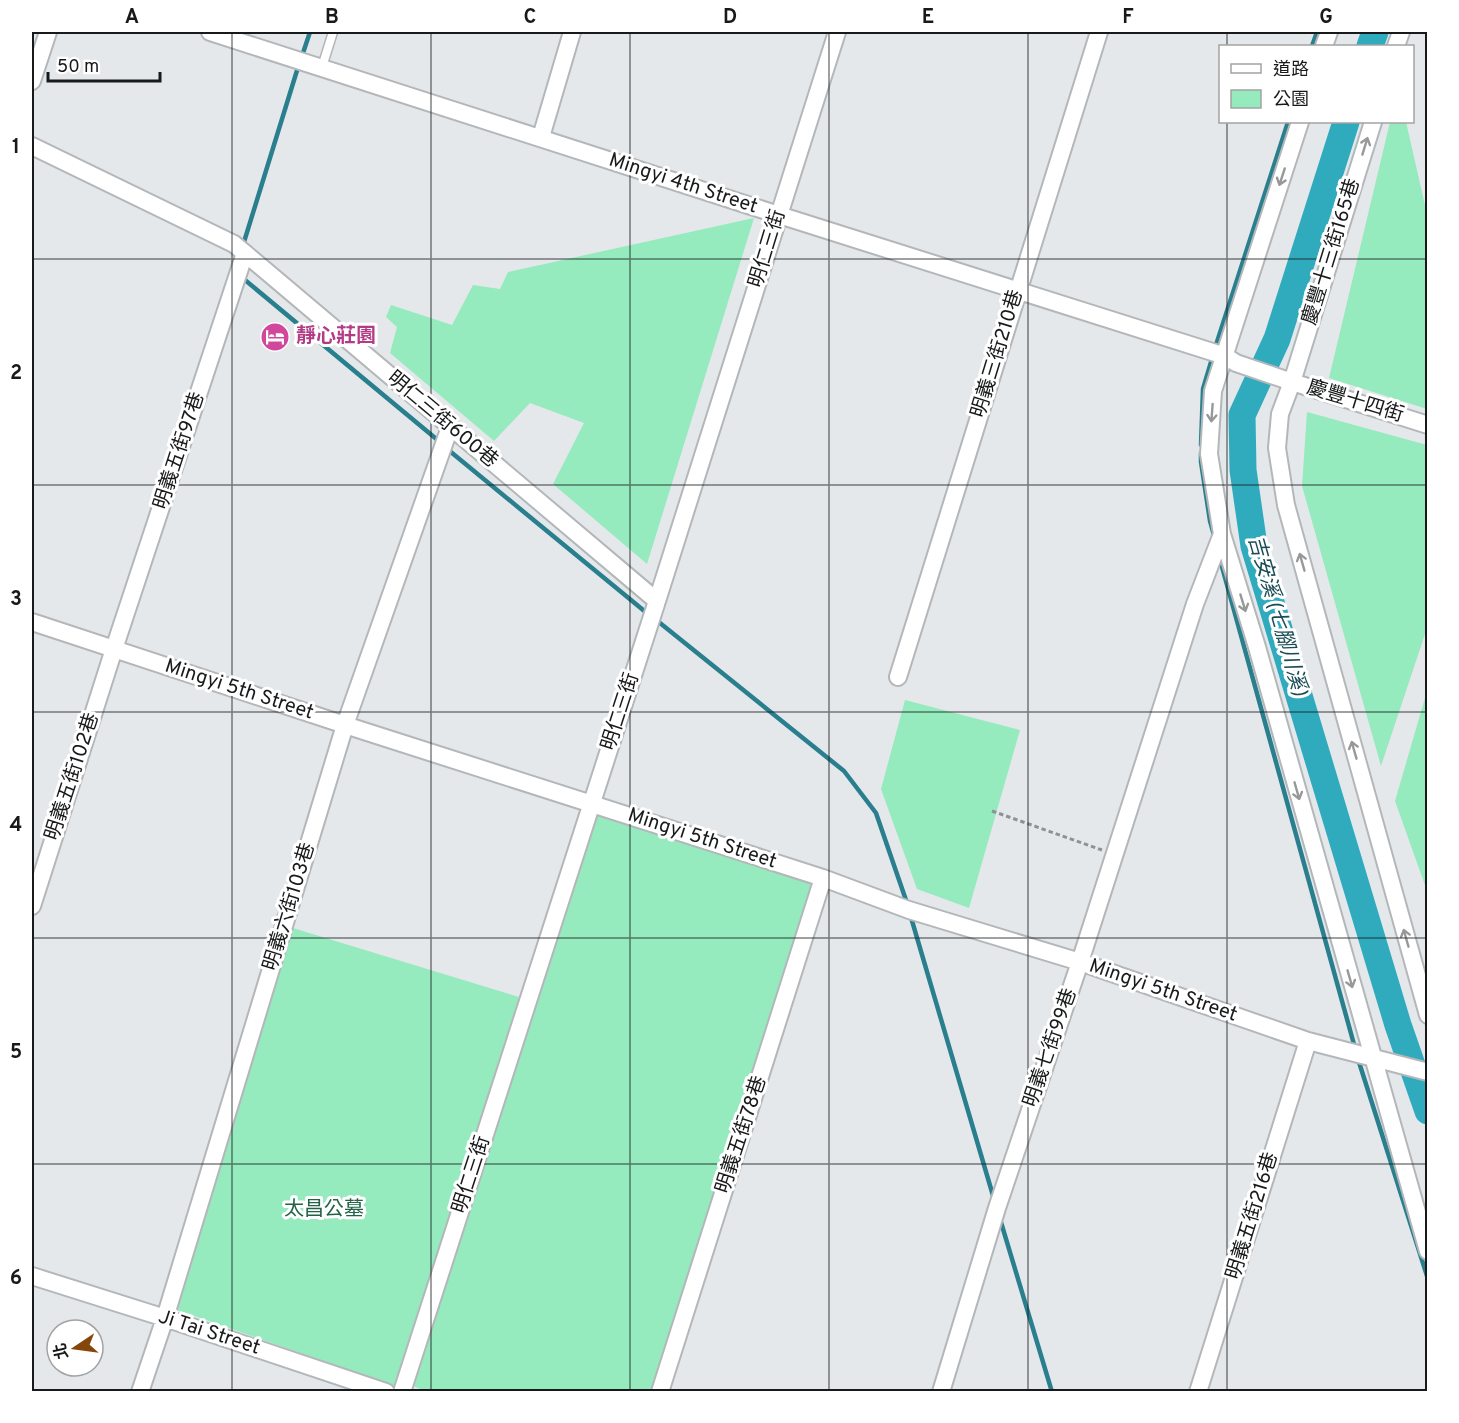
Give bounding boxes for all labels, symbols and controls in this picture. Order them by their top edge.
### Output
text: A [125,5,139,31]
text: B [325,5,339,31]
text: C [524,5,536,31]
text: D [723,5,737,31]
text: E [922,5,934,31]
text: F [1122,5,1134,31]
text: G [1319,5,1333,31]
scale bar [48,45,160,83]
legend [1219,45,1414,123]
text: 50 m [57,56,99,79]
text: 道路 [1273,59,1309,82]
text: 公園 [1273,89,1309,112]
text: 1 [12,135,20,161]
one-way arrow [1360,137,1371,156]
street label: Mingyi 4th Street [605,148,761,220]
one-way arrow [1276,167,1287,186]
street label: 慶豐十三街165巷 [1297,176,1367,328]
street label: 明仁三街 [744,207,792,291]
street label: 明義三街210巷 [966,287,1030,421]
hotel icon: 靜心莊園 [259,321,291,353]
place label: 靜心莊園 [296,324,376,350]
text: 2 [10,361,22,387]
street label: 明仁三街600巷 [381,366,503,474]
street label: 慶豐十四街 [1303,375,1407,429]
street label: 明義五街97巷 [149,389,211,513]
one-way arrow [1206,402,1217,422]
water label: 吉安溪 (七腳川溪) [1241,533,1313,699]
one-way arrow [1296,553,1307,572]
text: 3 [10,587,22,613]
one-way arrow [1238,594,1249,613]
street label: Mingyi 5th Street [161,654,317,726]
street label: 明仁三街 [596,670,646,754]
street label: 明義五街102巷 [40,710,106,844]
one-way arrow [1348,741,1359,760]
one-way arrow [1292,781,1303,800]
street label: Mingyi 5th Street [624,803,780,875]
text: 4 [10,813,22,839]
street label: 明義六街103巷 [258,840,322,974]
one-way arrow [1400,929,1411,948]
street label: Mingyi 5th Street [1085,953,1241,1029]
one-way arrow [1345,969,1356,988]
street label: 明義七街99巷 [1019,985,1083,1111]
text: 5 [10,1040,22,1066]
street label: 明義五街78巷 [711,1073,773,1197]
street label: 明仁三街 [447,1133,497,1217]
street label: 明義五街216巷 [1221,1149,1285,1283]
park label: 太昌公墓 [284,1197,364,1223]
text: 6 [10,1266,22,1292]
street label: Ji Tai Street [155,1304,263,1362]
north arrow [45,1318,105,1378]
text: 北 [51,1341,74,1361]

